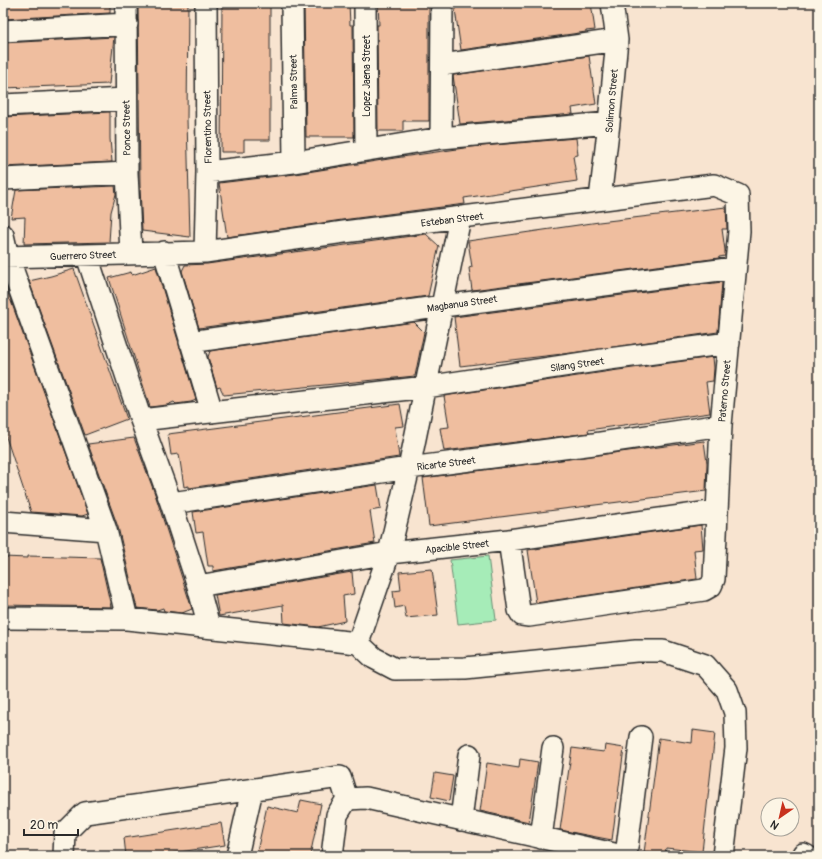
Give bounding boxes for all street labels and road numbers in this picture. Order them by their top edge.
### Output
street label: Lopez Jaena Street [361,34,373,117]
street label: Palma Street [288,53,300,110]
street label: Solimon Street [603,68,621,134]
street label: Florentino Street [201,89,215,164]
street label: Ponce Street [120,99,133,156]
street label: Esteban Street [420,210,485,230]
street label: Guerrero Street [50,249,117,263]
street label: Magbanua Street [426,293,499,315]
street label: Silang Street [549,355,606,375]
street label: Paterno Street [716,358,734,423]
street label: Ricarte Street [416,454,477,474]
street label: Apacible Street [425,538,491,556]

